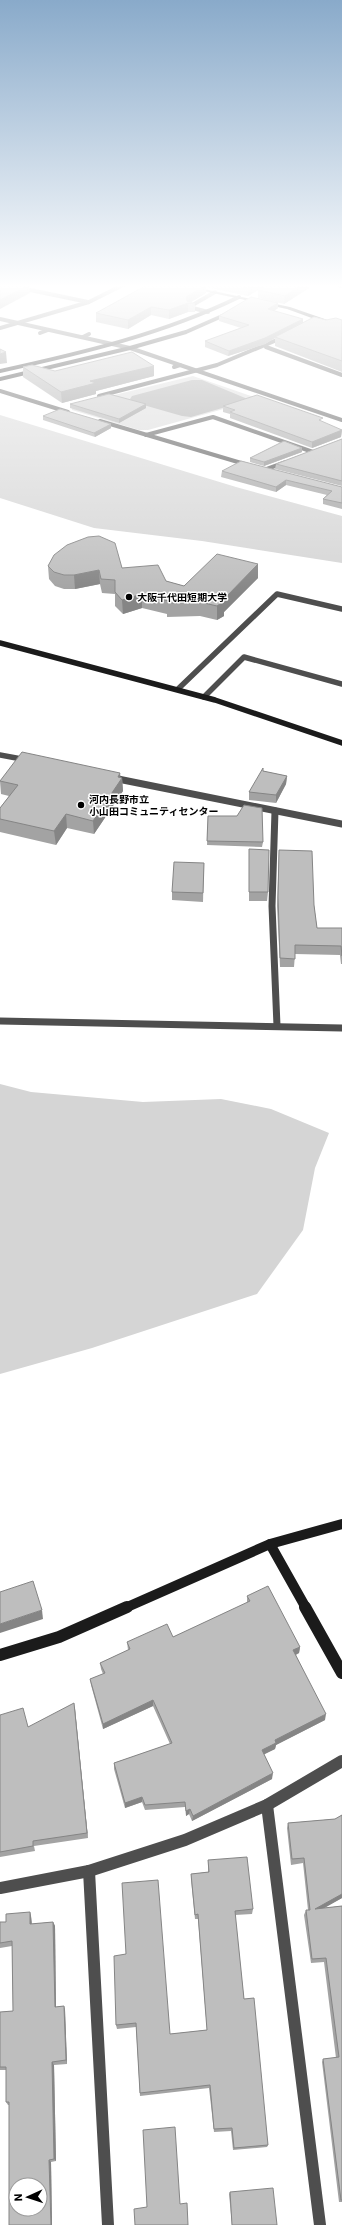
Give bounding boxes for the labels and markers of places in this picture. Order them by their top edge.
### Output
place label: 大阪千代田短期大学 [137,591,227,604]
marker: 大阪千代田短期大学 [124,592,134,602]
place label: 河内長野市立 小山田コミュニティセンター [89,793,218,818]
marker: 河内長野市立 小山田コミュニティセンター [76,800,86,810]

